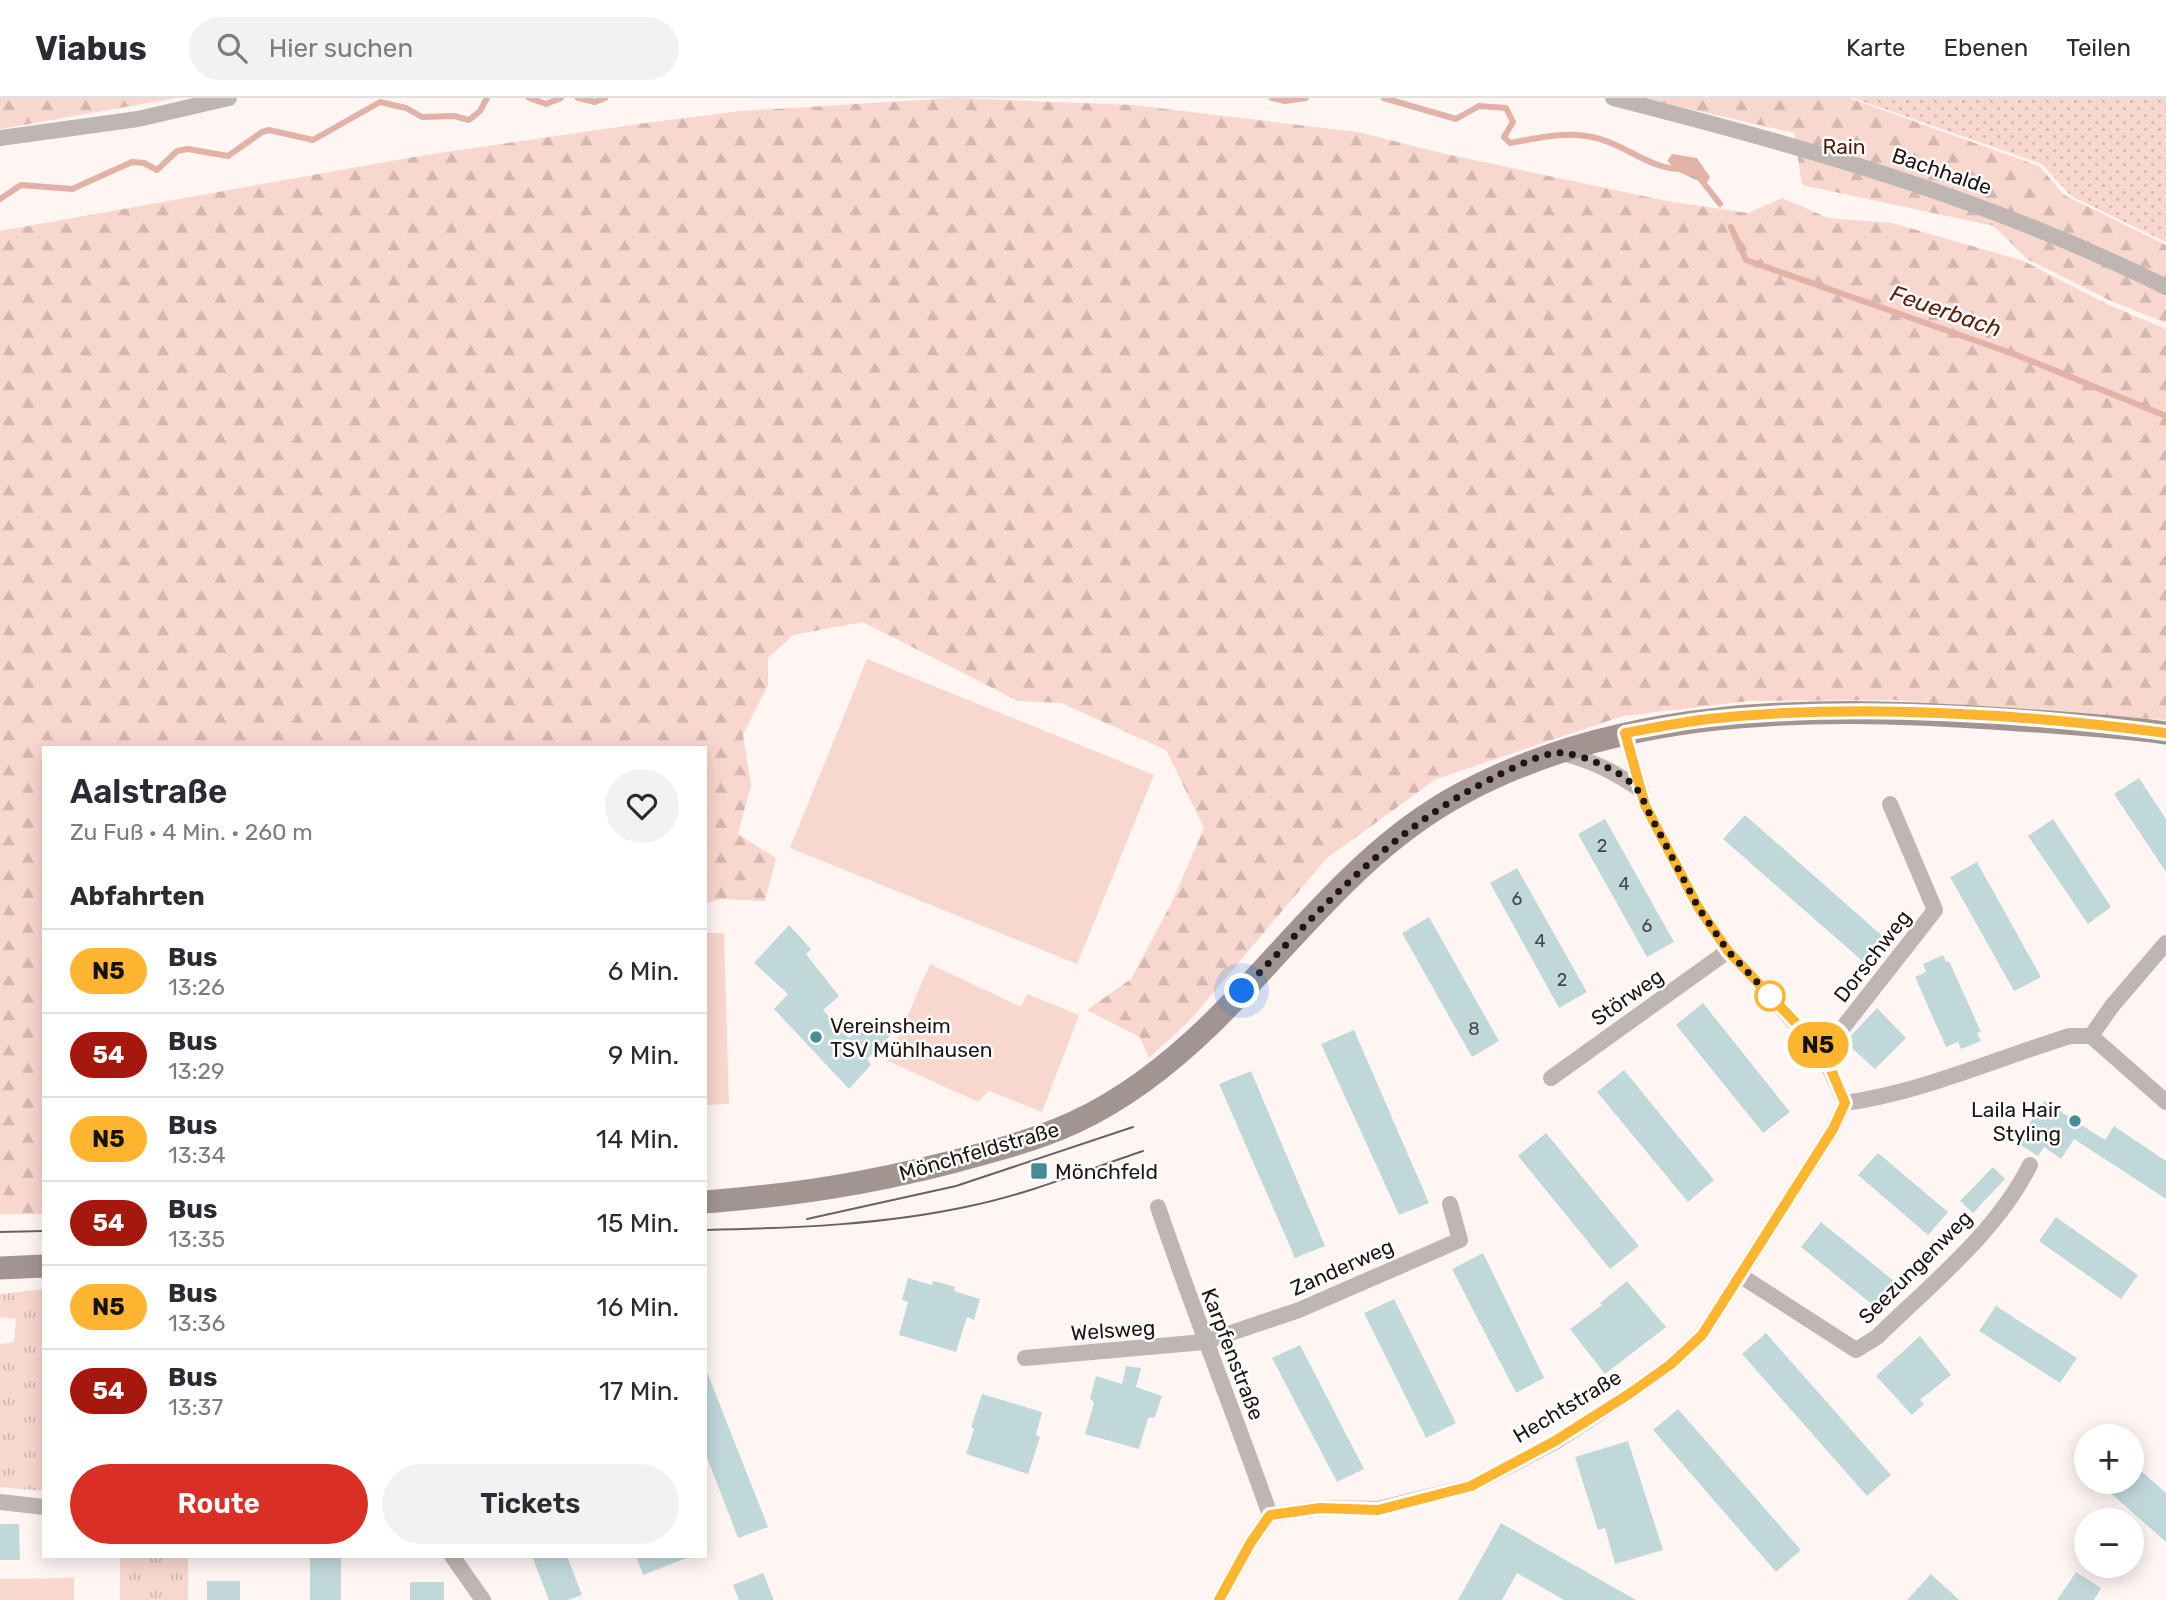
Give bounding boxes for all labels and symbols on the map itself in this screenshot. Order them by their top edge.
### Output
park label: Rain [1822,134,1866,159]
street label: Bachhalde [1889,142,1995,200]
water label: Feuerbach [1887,279,2005,343]
house number: 2 [1597,835,1607,857]
house number: 4 [1618,873,1630,895]
house number: 6 [1512,888,1523,910]
street label: Dorschweg [1828,905,1916,1007]
house number: 6 [1642,915,1653,937]
house number: 4 [1534,930,1546,952]
street label: Störweg [1586,963,1668,1031]
house number: 2 [1557,969,1567,991]
your location [1224,973,1259,1008]
unlabelled marker [1755,981,1785,1011]
place label: Vereinsheim TSV Mühlhausen [830,1013,992,1062]
house number: 8 [1468,1018,1480,1040]
line badge: N5 [1786,1022,1850,1068]
marker: Vereinsheim TSV Mühlhausen [808,1029,824,1045]
place label: Laila Hair Styling [1971,1097,2061,1146]
marker: Laila Hair Styling [2067,1113,2083,1129]
street label: Mönchfeldstraße [896,1116,1062,1186]
place label: Mönchfeld [1055,1159,1158,1184]
marker: Mönchfeld [1029,1161,1049,1181]
street label: Seezungenweg [1853,1205,1977,1329]
street label: Zanderweg [1287,1233,1397,1301]
street label: Karpfenstraße [1196,1285,1270,1423]
street label: Welsweg [1070,1315,1156,1345]
street label: Hechtstraße [1508,1364,1626,1448]

